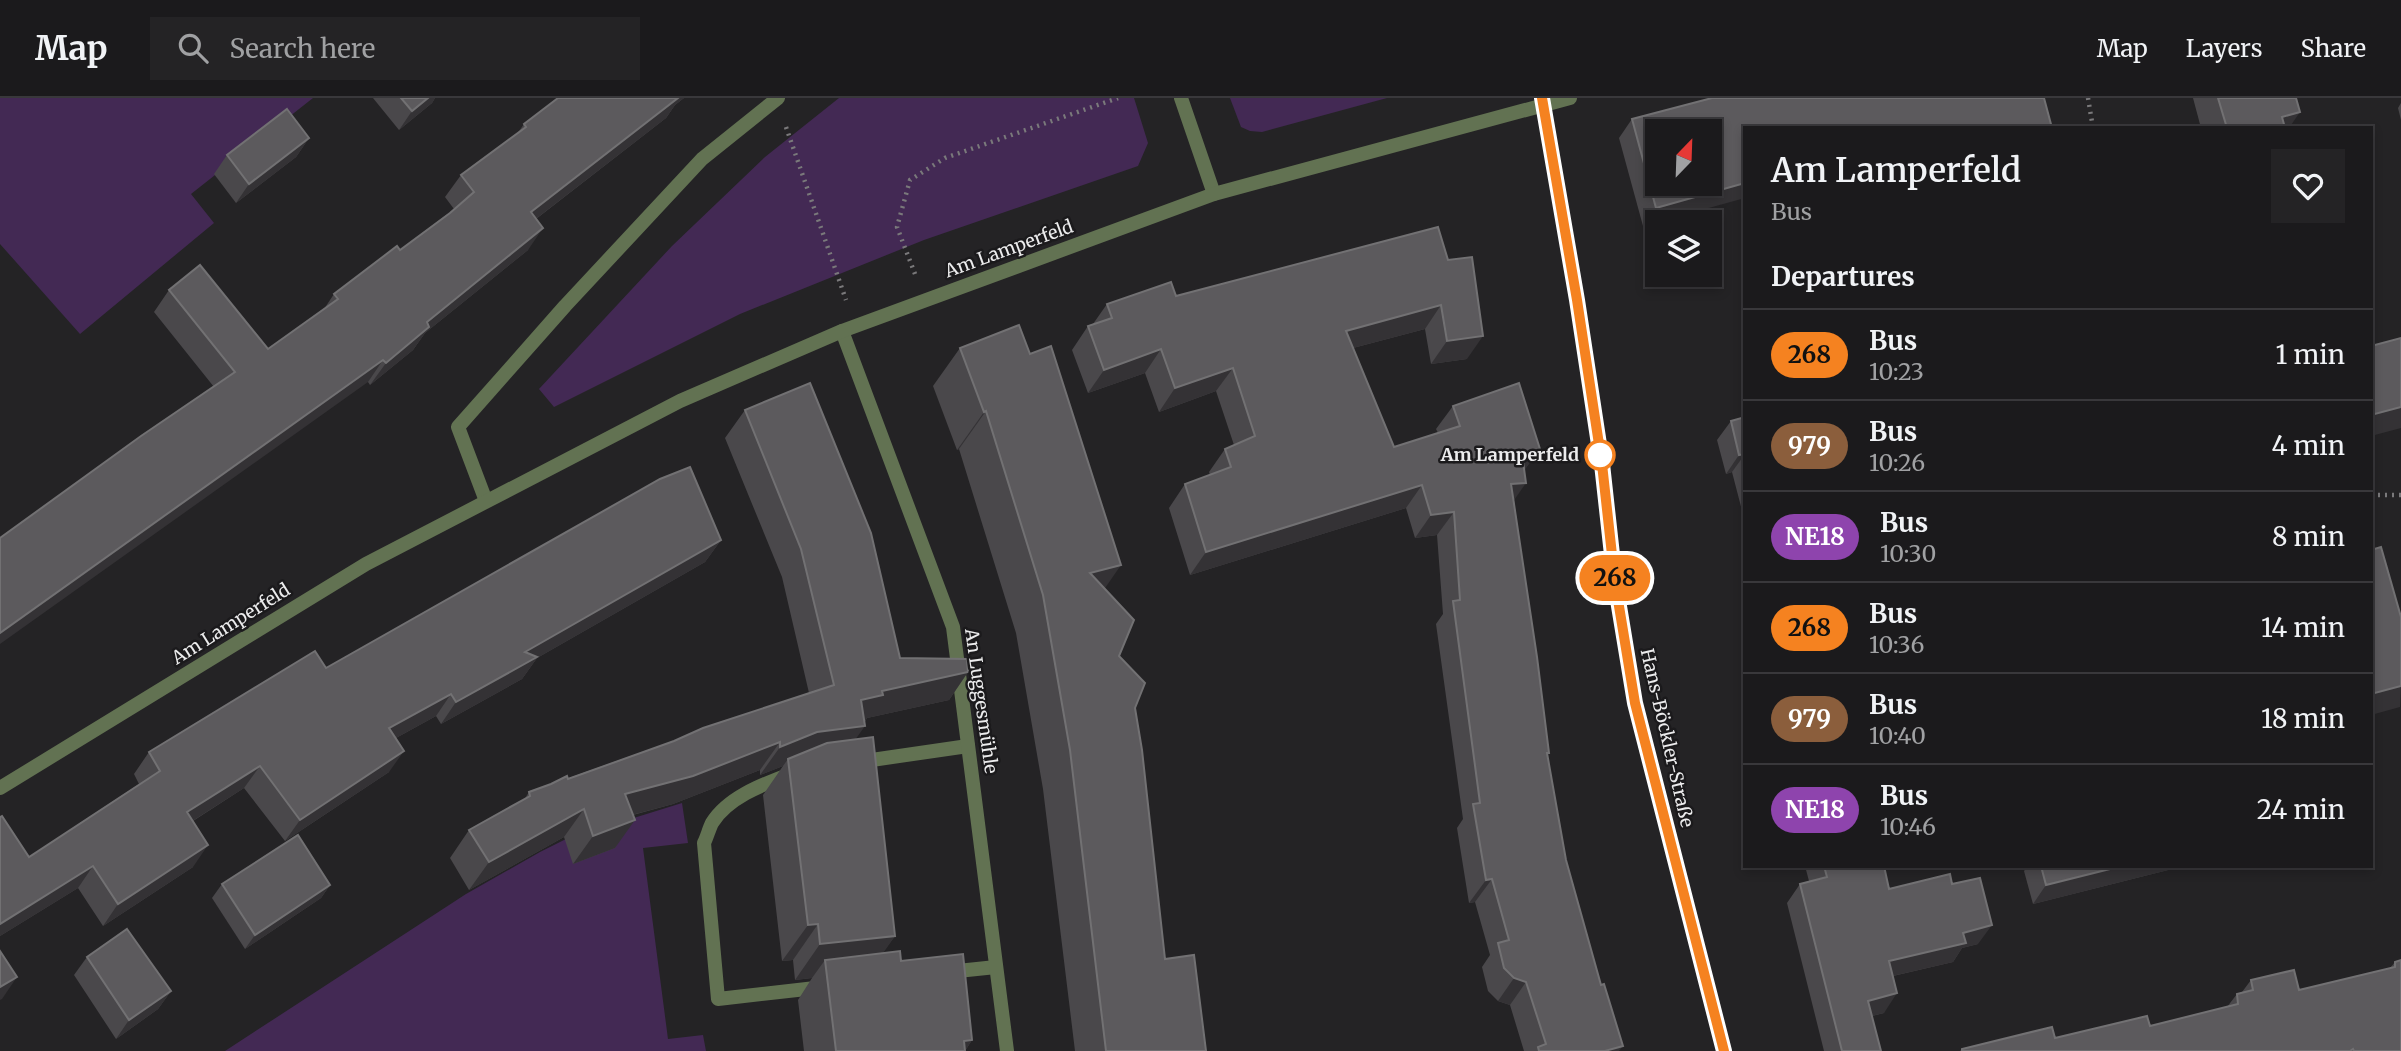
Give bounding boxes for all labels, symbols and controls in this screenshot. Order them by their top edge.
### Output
search box [150,17,640,80]
text: Map [35,28,108,69]
icon: search [174,29,212,67]
text: Search here [230,32,375,65]
text: Map [2097,33,2148,64]
text: Layers [2186,33,2262,64]
text: Share [2300,33,2366,64]
north arrow [1645,119,1722,196]
map controls [1645,119,1722,287]
button: heart [2271,149,2345,223]
text: Am Lamperfeld [1771,150,2021,191]
text: Bus [1771,197,1812,226]
button: layers [1645,210,1722,287]
street label: Am Lamperfeld [940,215,1076,283]
text: Departures [1771,260,1915,293]
text: Bus [1869,324,1917,357]
text: 1 min [2276,338,2345,371]
text: 268 [1788,339,1831,370]
text: 10:23 [1869,357,1924,386]
text: Bus [1869,415,1917,448]
text: 4 min [2271,429,2345,462]
text: 979 [1788,430,1831,461]
marker: Am Lamperfeld [1585,440,1615,470]
place label: Am Lamperfeld [1440,443,1579,466]
text: 10:26 [1869,448,1925,477]
text: Bus [1880,506,1928,539]
text: 8 min [2272,520,2345,553]
text: NE18 [1785,521,1845,552]
text: 10:30 [1880,539,1936,568]
line badge: 268 [1575,555,1655,601]
text: 268 [1593,562,1637,593]
street label: Am Lamperfeld [166,578,294,670]
text: Bus [1869,597,1917,630]
text: 14 min [2261,611,2345,644]
text: 268 [1788,612,1831,643]
street label: An Luggesmühle [960,626,1003,775]
text: 10:36 [1869,630,1924,659]
street label: Hans-Böckler-Straße [1636,646,1699,830]
text: Bus [1869,688,1917,721]
text: 18 min [2261,702,2345,735]
text: 979 [1788,703,1831,734]
text: 10:40 [1869,721,1926,750]
text: Bus [1880,779,1928,812]
text: 24 min [2257,793,2345,826]
text: NE18 [1785,794,1845,825]
text: 10:46 [1880,812,1936,841]

